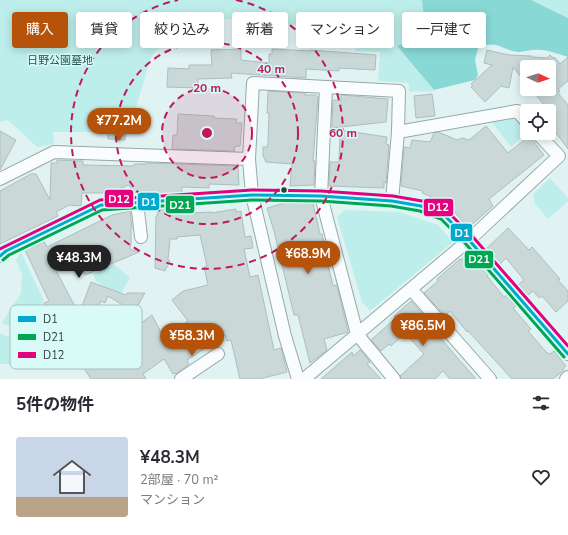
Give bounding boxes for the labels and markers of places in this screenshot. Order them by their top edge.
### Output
pin: ¥77.2M [86,108,152,142]
centre of rings [200,126,214,140]
unlabelled marker [279,185,289,195]
pin: ¥68.9M [275,241,341,275]
pin: ¥48.3M [46,245,112,279]
pin: ¥86.5M [390,313,456,347]
pin: ¥58.3M [159,323,225,357]

